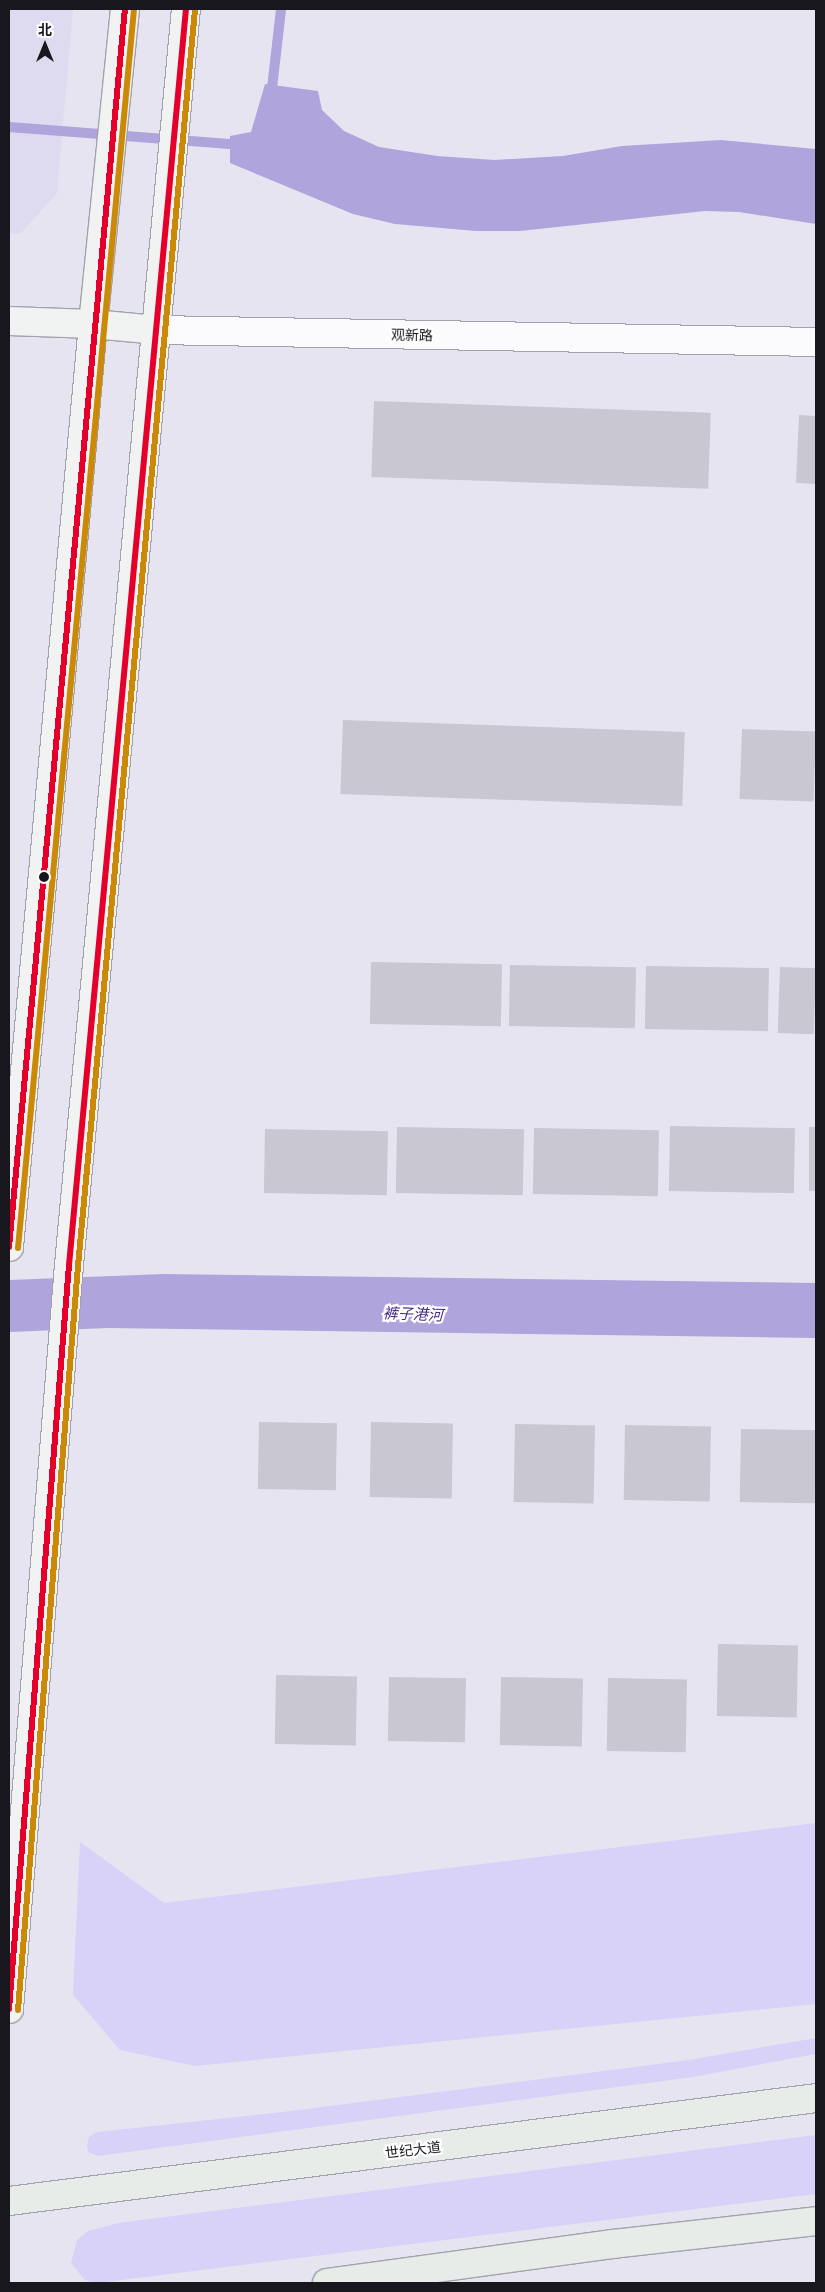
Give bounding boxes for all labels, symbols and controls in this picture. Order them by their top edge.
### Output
north arrow [20,20,70,70]
text: 北 [38,22,52,38]
street label: 观新路 [391,326,433,344]
unlabelled marker [39,872,49,882]
water label: 裤子港河 [383,1304,443,1324]
street label: 世纪大道 [384,2138,442,2162]

